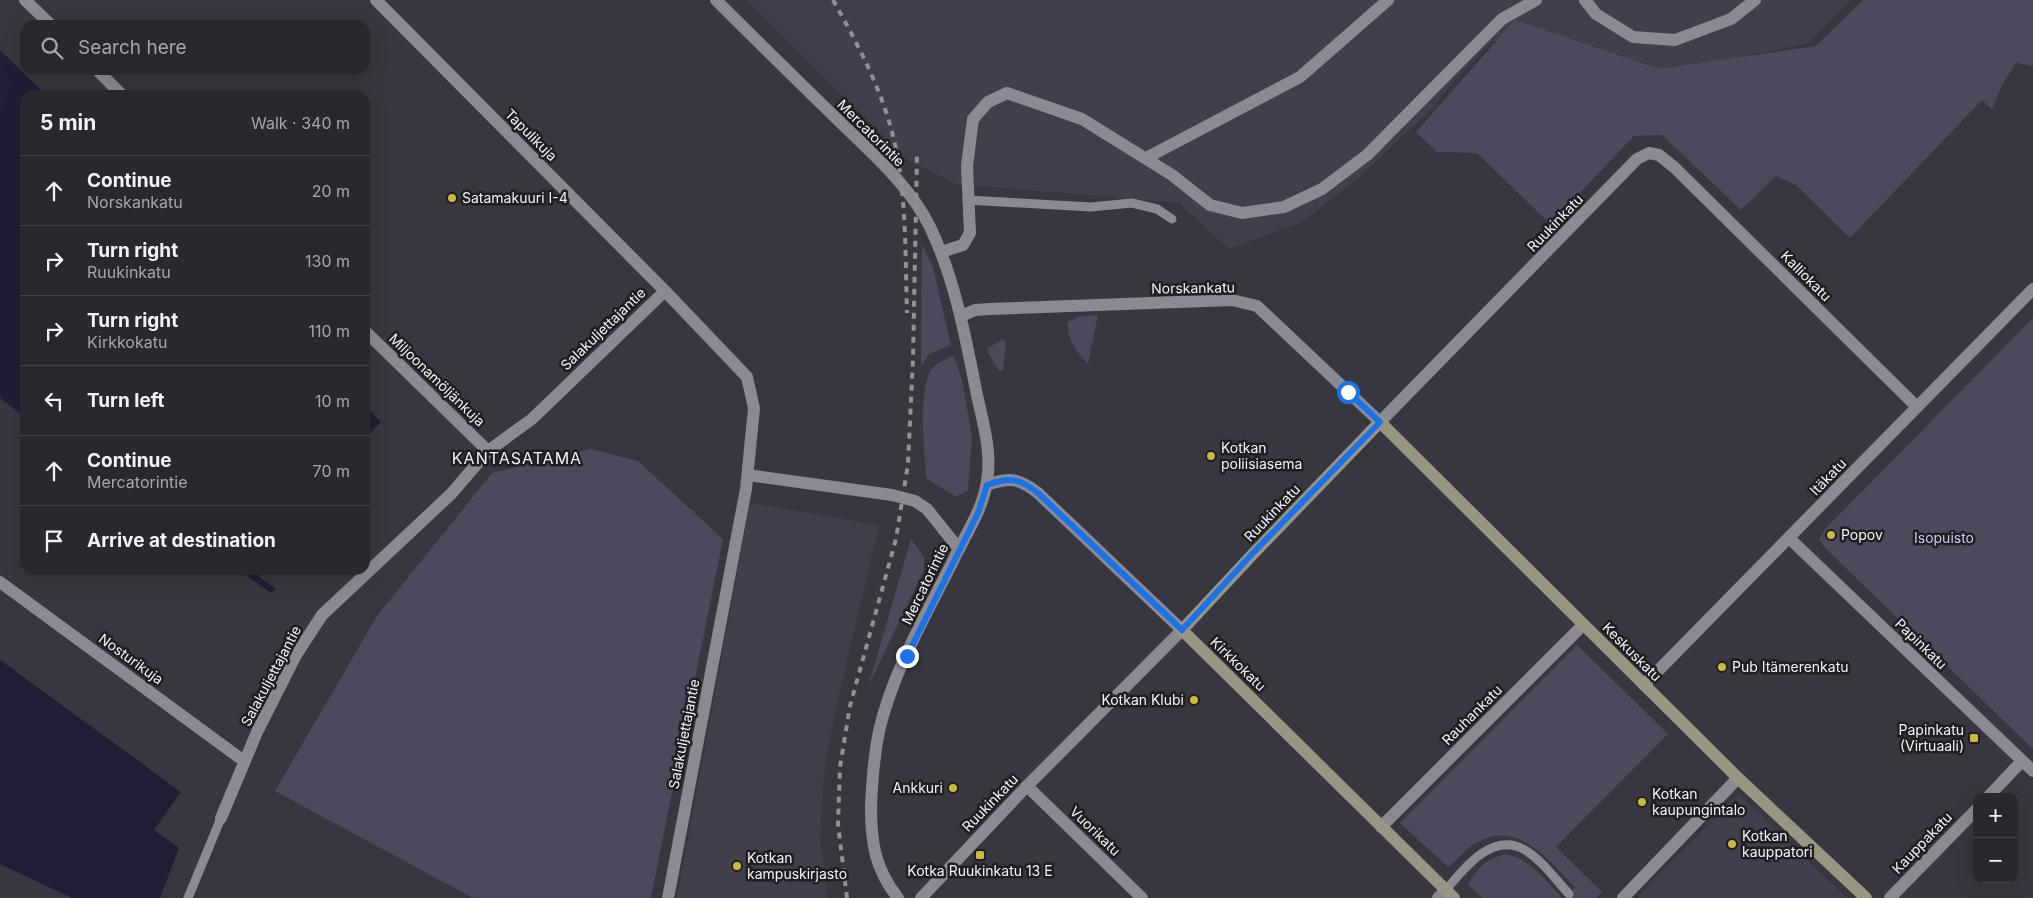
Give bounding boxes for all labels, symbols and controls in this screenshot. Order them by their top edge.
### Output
search box [20,20,370,75]
icon: search [38,34,66,62]
text: Search here [78,36,187,59]
street label: Mercatorintie [834,96,908,170]
street label: Tapulikuja [502,105,561,164]
text: 5 min [40,110,96,135]
text: Walk · 340 m [251,113,350,133]
text: Continue [87,169,172,192]
icon: ahead [40,177,68,205]
text: 20 m [312,181,350,201]
place label: Satamakuuri I-4 [462,189,568,206]
street label: Ruukinkatu [1523,190,1586,255]
text: Norskankatu [87,192,183,212]
marker: Satamakuuri I-4 [446,192,458,204]
text: Turn right [87,239,178,262]
icon: right [40,247,68,275]
street label: Kalliokatu [1778,247,1835,304]
text: 130 m [305,251,350,271]
text: Ruukinkatu [87,262,171,282]
street label: Norskankatu [1151,278,1235,297]
street label: Salakuljettajantie [557,284,649,373]
text: Turn right [87,309,178,332]
icon: right [40,317,68,345]
text: 110 m [308,321,350,341]
street label: Miljoonamöljänkuja [386,330,489,430]
text: Kirkkokatu [87,332,167,352]
route start [1337,381,1360,404]
icon: left [40,387,68,415]
text: Turn left [87,389,165,412]
text: 10 m [315,391,350,411]
place label: Kotkan poliisiasema [1221,439,1302,472]
district label: KANTASATAMA [452,448,582,468]
text: Continue [87,449,172,472]
marker: Kotkan poliisiasema [1205,450,1217,462]
street label: Itäkatu [1806,455,1849,499]
icon: ahead [40,457,68,485]
text: 70 m [313,461,350,481]
text: Mercatorintie [87,472,188,492]
street label: Ruukinkatu [1240,480,1303,545]
place label: Popov [1841,526,1883,543]
icon: arrive [40,527,68,555]
text: Arrive at destination [87,529,276,552]
marker: Popov [1825,529,1837,541]
park label: Isopuisto [1914,529,1974,546]
street label: Mercatorintie [898,541,951,627]
street label: Papinkatu [1892,615,1951,672]
street label: Keskuskatu [1599,619,1665,685]
street label: Salakuljettajantie [237,623,304,729]
street label: Nosturikuja [96,630,167,688]
street label: Kirkkokatu [1207,633,1270,694]
route end [896,645,919,668]
place label: Pub Itämerenkatu [1732,658,1849,675]
marker: Pub Itämerenkatu [1716,661,1728,673]
street label: Salakuljettajantie [665,678,702,790]
street label: Rauhankatu [1438,681,1505,748]
place label: Kotkan Klubi [1101,691,1184,708]
marker: Kotkan Klubi [1188,694,1200,706]
place label: Papinkatu (Virtuaali) [1899,721,1964,754]
marker: Papinkatu (Virtuaali) [1968,732,1980,744]
street label: Ruukinkatu [958,770,1021,835]
place label: Ankkuri [893,779,943,796]
marker: Ankkuri [947,782,959,794]
place label: Kotkan kaupungintalo [1652,785,1746,818]
map controls [1973,793,2018,883]
button: + [1973,793,2018,838]
marker: Kotkan kaupungintalo [1636,796,1648,808]
street label: Vuorikatu [1067,802,1124,859]
street label: Kauppakatu [1888,808,1955,877]
place label: Kotkan kauppatori [1742,827,1813,860]
marker: Kotkan kauppatori [1726,838,1738,850]
button: − [1973,838,2018,883]
place label: Kotkan kampuskirjasto [747,849,847,882]
marker: Kotka Ruukinkatu 13 E [974,849,986,861]
marker: Kotkan kampuskirjasto [731,860,743,872]
place label: Kotka Ruukinkatu 13 E [907,862,1053,879]

